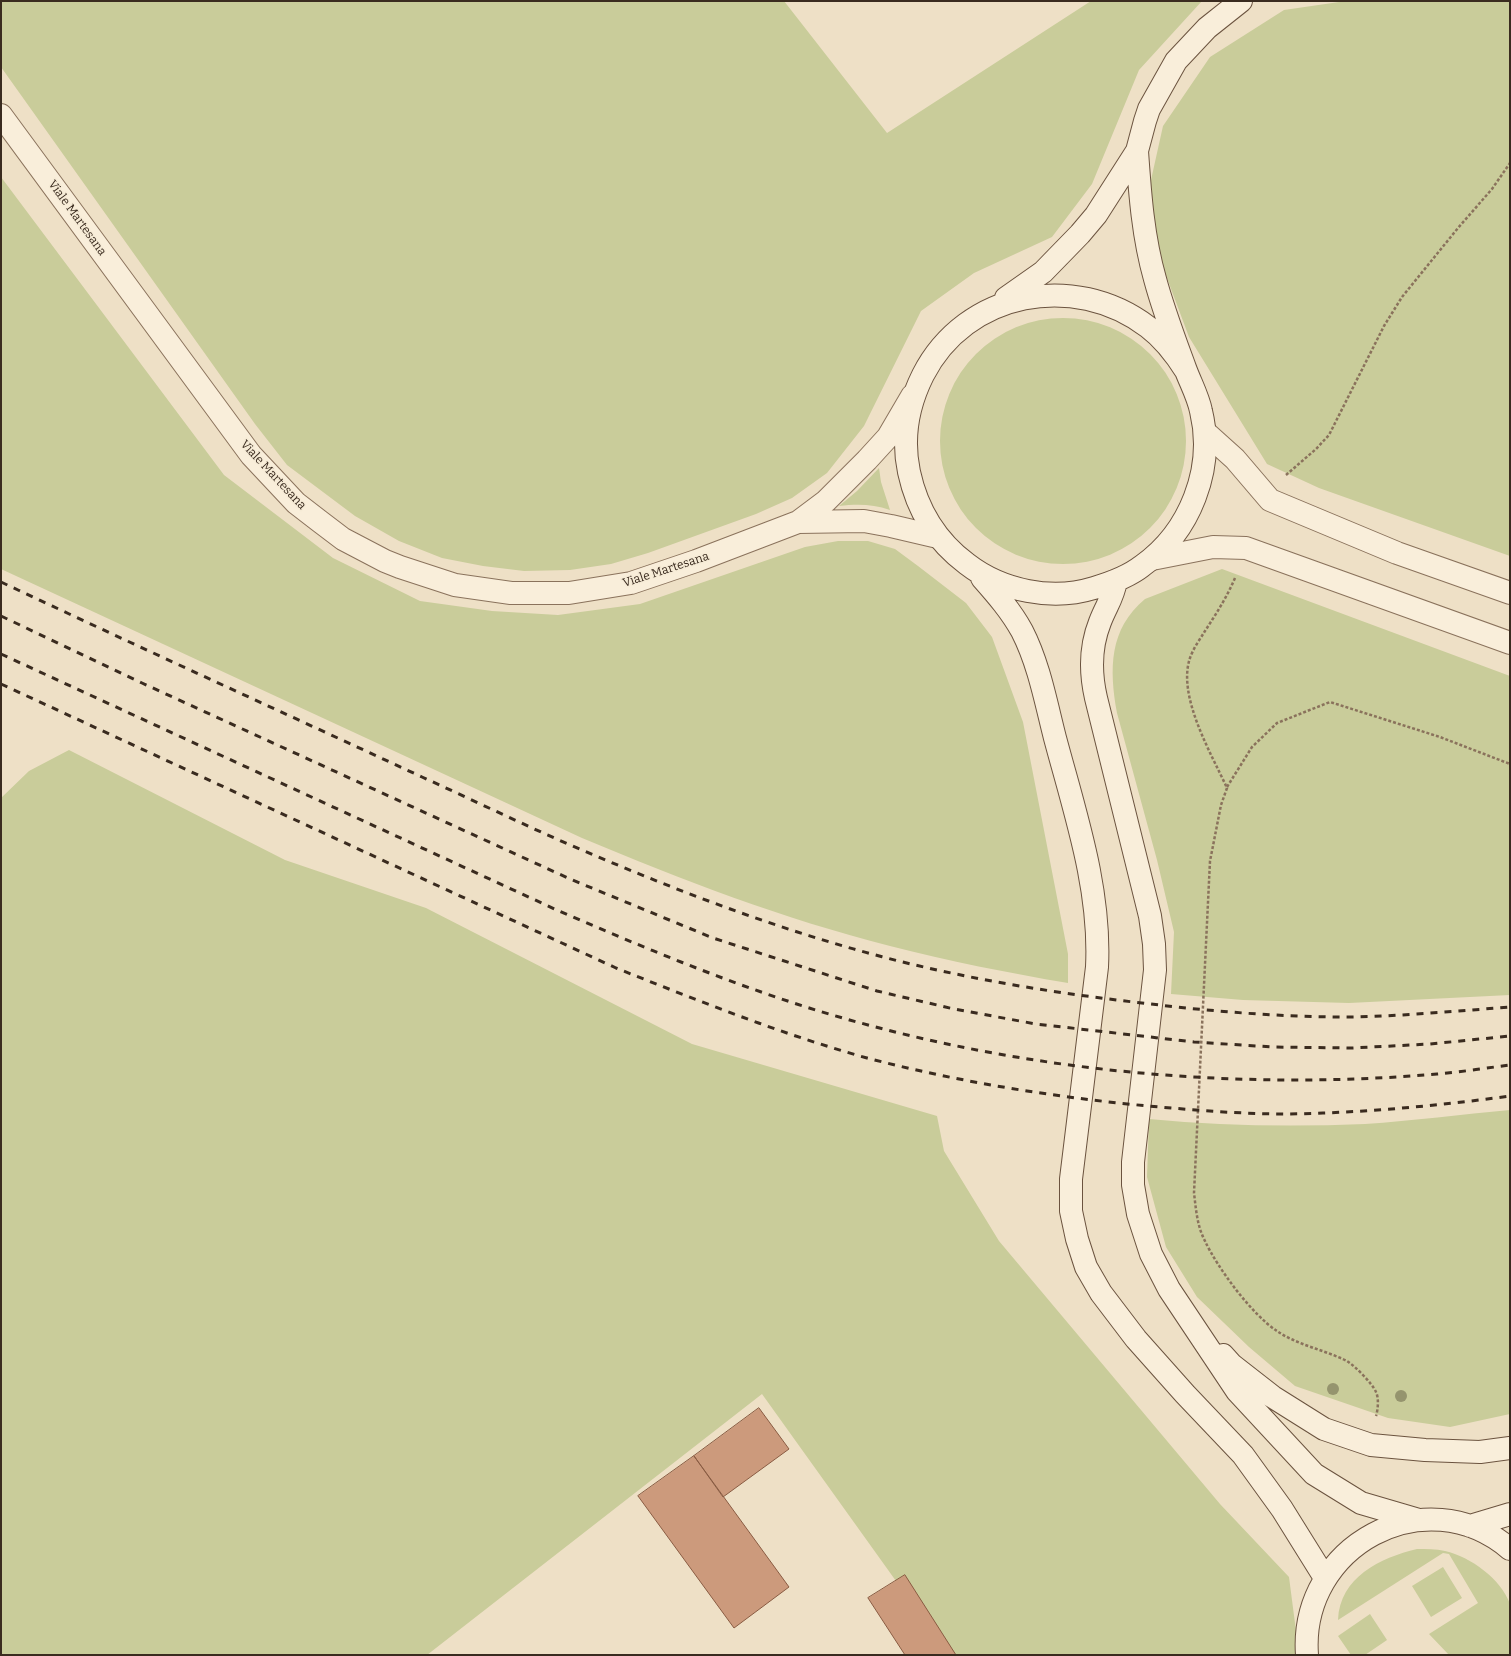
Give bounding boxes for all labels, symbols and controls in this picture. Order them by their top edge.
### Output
street label: Viale Martesana [45,177,109,259]
street label: Viale Martesana [237,437,309,513]
street label: Viale Martesana [621,549,711,591]

